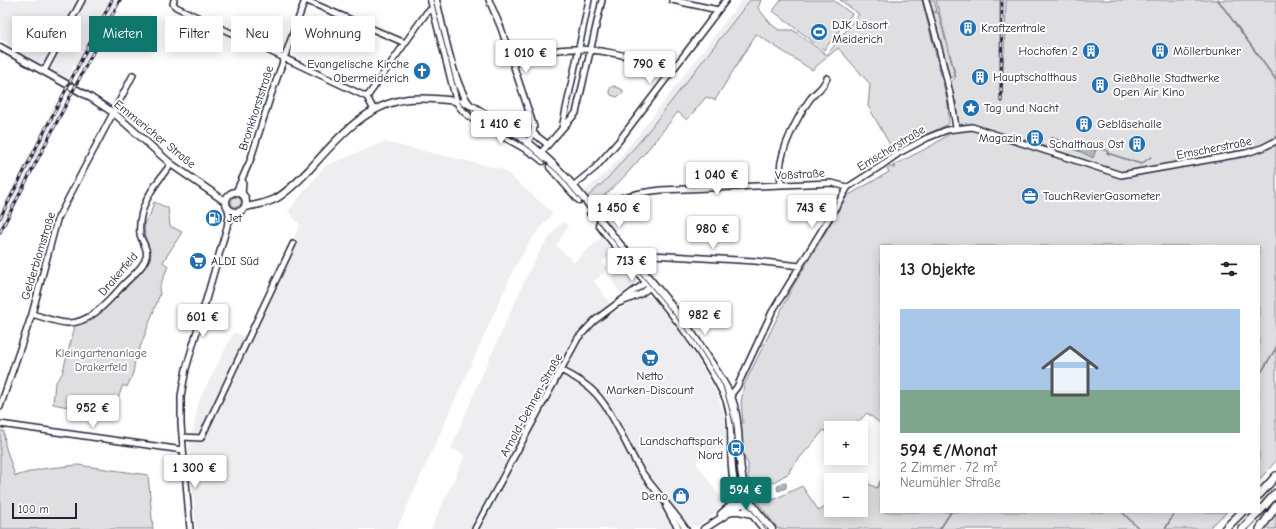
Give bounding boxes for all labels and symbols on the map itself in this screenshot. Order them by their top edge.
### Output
place label: DJK Lösort Meiderich [832,18,888,46]
building icon: Kraftzentrale [958,18,978,38]
place label: Kraftzentrale [981,21,1046,35]
sports icon: DJK Lösort Meiderich [809,22,829,42]
pin: 1 010 € [489,40,563,74]
building icon: Hochofen 2 [1081,41,1101,61]
building icon: Möllerbunker [1150,41,1170,61]
place label: Hochofen 2 [1018,44,1078,58]
place label: Möllerbunker [1173,44,1241,58]
pin: 790 € [622,51,678,85]
place label: Evangelische Kirche Obermeiderich [307,57,409,85]
church icon: Evangelische Kirche Obermeiderich [412,61,432,81]
street label: Bronkhorststraße [236,64,276,152]
building icon: Hauptschalthaus [970,67,990,87]
place label: Hauptschalthaus [993,70,1077,84]
place label: Gießhalle Stadtwerke Open Air Kino [1113,71,1220,99]
building icon: Gießhalle Stadtwerke Open Air Kino [1090,75,1110,95]
street label: Emmericher Straße [111,97,199,171]
place icon: Tag und Nacht [961,98,981,118]
place label: Tag und Nacht [984,101,1059,115]
pin: 1 410 € [464,111,538,145]
building icon: Gebläsehalle [1074,114,1094,134]
place label: Gebläsehalle [1097,117,1162,131]
street label: Emscherstraße [855,122,927,174]
building icon: Magazin [1025,128,1045,148]
place label: Magazin [979,131,1022,145]
building icon: Schalthaus Ost [1127,134,1147,154]
street label: Emscherstraße [1175,134,1253,162]
place label: Schalthaus Ost [1049,137,1125,151]
pin: 1 040 € [680,162,754,196]
street label: Voßstraße [775,166,825,182]
office icon: TauchRevierGasometer [1020,186,1040,206]
place label: TauchRevierGasometer [1043,189,1160,203]
pin: 1 450 € [582,195,656,229]
pin: 743 € [784,195,840,229]
fuel station icon: Jet [204,208,224,228]
street label: Gelderblomstraße [18,210,58,302]
place label: Jet [227,211,242,225]
pin: 980 € [685,216,741,250]
pin: 713 € [604,248,660,282]
street label: Drakerfeld [95,250,141,298]
supermarket icon: ALDI Süd [188,251,208,271]
place label: ALDI Süd [211,254,259,268]
pin: 982 € [677,302,733,336]
pin: 601 € [175,304,231,338]
park label: Kleingartenanlage Drakerfeld [55,346,147,374]
supermarket icon: Netto Marken-Discount [640,348,660,368]
street label: Arnold-Dehnen-Straße [497,351,565,459]
place label: Netto Marken-Discount [606,369,694,397]
pin: 952 € [65,395,121,429]
place label: Landschaftspark Nord [640,434,723,462]
bus stop icon: Landschaftspark Nord [726,438,746,458]
pin: 1 300 € [158,455,232,489]
pin: 594 € [718,477,774,511]
shop icon: Deno [671,486,691,506]
place label: Deno [641,489,668,503]
scale bar [12,501,77,520]

